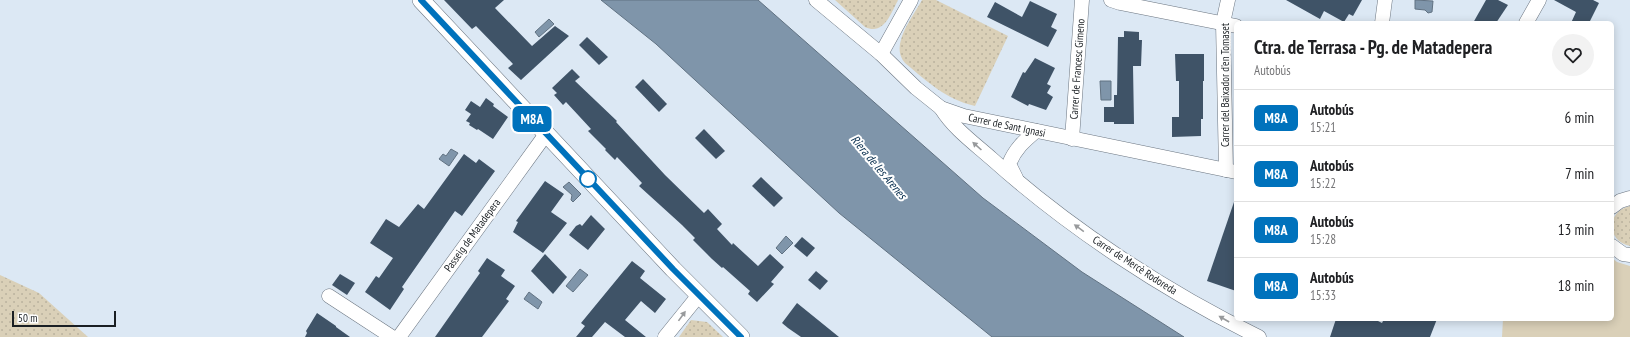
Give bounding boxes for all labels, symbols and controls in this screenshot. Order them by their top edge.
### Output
street label: Carrer de Francesc Gimeno [1067,18,1088,120]
street label: Carrer del Baixador d'en Tomaset [1218,23,1232,147]
button: heart [1552,34,1594,76]
text: Ctra. de Terrasa - Pg. de Matadepera [1254,35,1492,59]
text: Autobús [1254,62,1291,79]
text: Autobús [1310,100,1354,119]
line badge: M8A [509,106,555,132]
text: 6 min [1564,108,1594,127]
text: M8A [1264,109,1288,127]
text: M8A [520,110,544,128]
street label: Carrer de Sant Ignasi [967,110,1047,140]
text: 15:21 [1310,119,1336,136]
water label: Riera de les Arenes [848,132,911,204]
one-way arrow [972,142,983,151]
text: Autobús [1310,156,1354,175]
text: 7 min [1565,164,1594,183]
text: M8A [1264,165,1288,183]
unlabelled marker [579,170,597,188]
text: 15:22 [1310,175,1336,192]
street label: Passeig de Matadepera [441,196,503,274]
text: Autobús [1310,212,1354,231]
text: 13 min [1558,220,1594,239]
text: M8A [1264,221,1288,239]
one-way arrow [1073,224,1084,232]
text: 15:28 [1310,231,1336,248]
street label: Carrer de Mercè Rodoreda [1090,232,1180,298]
text: Autobús [1310,268,1354,287]
text: 18 min [1558,276,1594,295]
text: M8A [1264,277,1288,295]
text: 15:33 [1310,287,1336,304]
scale bar [12,309,116,328]
one-way arrow [677,310,686,321]
text: 50 m [18,311,37,325]
one-way arrow [1218,316,1230,323]

